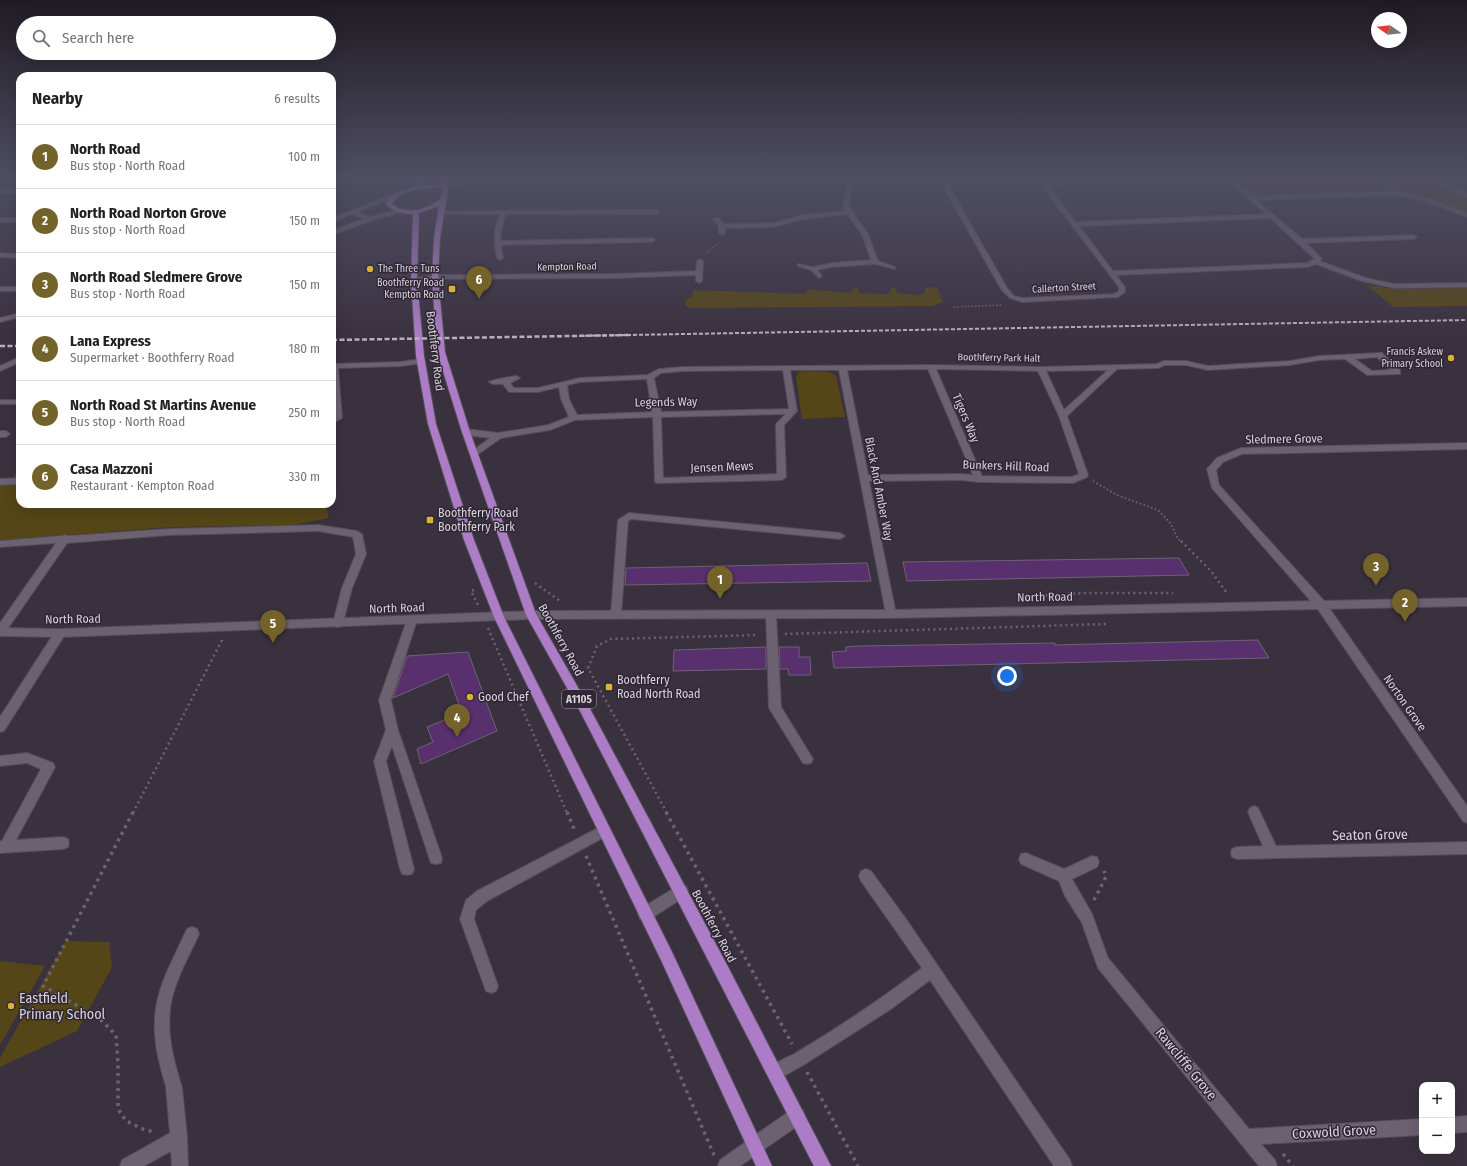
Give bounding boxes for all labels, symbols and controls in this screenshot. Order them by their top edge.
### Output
north arrow [1371,12,1407,48]
search box [16,16,336,60]
icon: search [30,27,52,49]
text: Search here [62,29,134,47]
text: Nearby [32,88,83,109]
text: 6 results [274,91,320,106]
text: North Road [70,140,140,158]
text: 1 [42,149,48,164]
text: 100 m [288,149,320,164]
text: Bus stop · North Road [70,158,185,173]
text: North Road Norton Grove [70,204,226,222]
text: 2 [42,213,48,228]
text: 150 m [289,213,320,228]
text: Bus stop · North Road [70,222,185,237]
street label: Kempton Road [537,260,597,274]
place label: The Three Tuns [378,263,440,275]
marker: The Three Tuns [365,264,375,274]
pin: 6 [466,266,492,299]
text: North Road Sledmere Grove [70,268,242,286]
text: 3 [42,277,48,292]
text: 150 m [289,277,320,292]
place label: Boothferry Road Kempton Road [377,277,444,301]
street label: Callerton Street [1032,280,1097,296]
marker: Boothferry Road Kempton Road [447,284,457,294]
text: Bus stop · North Road [70,286,185,301]
street label: Boothferry Road [423,310,447,392]
text: Lana Express [70,332,151,350]
text: 4 [42,341,48,356]
text: 180 m [289,341,320,356]
place label: Francis Askew Primary School [1381,346,1443,370]
text: Supermarket · Boothferry Road [70,350,235,365]
street label: Boothferry Park Halt [957,351,1041,365]
marker: Francis Askew Primary School [1446,353,1456,363]
street label: Tigers Way [949,392,983,445]
street label: Legends Way [635,394,698,410]
text: North Road St Martins Avenue [70,396,256,414]
text: 5 [42,405,48,420]
text: 250 m [288,405,320,420]
text: Bus stop · North Road [70,414,185,429]
street label: Sledmere Grove [1245,431,1323,447]
street label: Black And Amber Way [862,436,896,543]
street label: Bunkers Hill Road [962,457,1050,475]
street label: Jensen Mews [690,459,754,475]
text: Casa Mazzoni [70,460,153,478]
text: 6 [42,469,48,484]
text: 330 m [288,469,320,484]
text: Restaurant · Kempton Road [70,478,214,493]
place label: Boothferry Road Boothferry Park [438,506,518,534]
marker: Boothferry Road Boothferry Park [425,515,435,525]
pin: 3 [1363,553,1389,586]
pin: 1 [707,566,733,599]
pin: 2 [1392,589,1418,622]
street label: North Road [1017,590,1073,604]
street label: North Road [369,600,425,616]
street label: Boothferry Road [535,601,587,679]
pin: 5 [260,610,286,643]
street label: North Road [45,612,101,626]
your location [997,666,1017,686]
street label: Norton Grove [1381,672,1429,734]
place label: Boothferry Road North Road [617,673,700,701]
marker: Boothferry Road North Road [604,682,614,692]
place label: Good Chef [478,690,530,704]
road number: A1105 [562,690,596,708]
marker: Good Chef [465,692,475,702]
pin: 4 [444,704,470,737]
street label: Seaton Grove [1332,826,1408,844]
street label: Boothferry Road [689,887,739,965]
place label: Eastfield Primary School [19,990,106,1023]
marker: Eastfield Primary School [6,1001,16,1011]
street label: Rawcliffe Grove [1152,1024,1220,1104]
map controls [1419,1082,1455,1154]
button: + [1419,1082,1455,1118]
button: − [1419,1118,1455,1154]
street label: Coxwold Grove [1292,1121,1377,1143]

